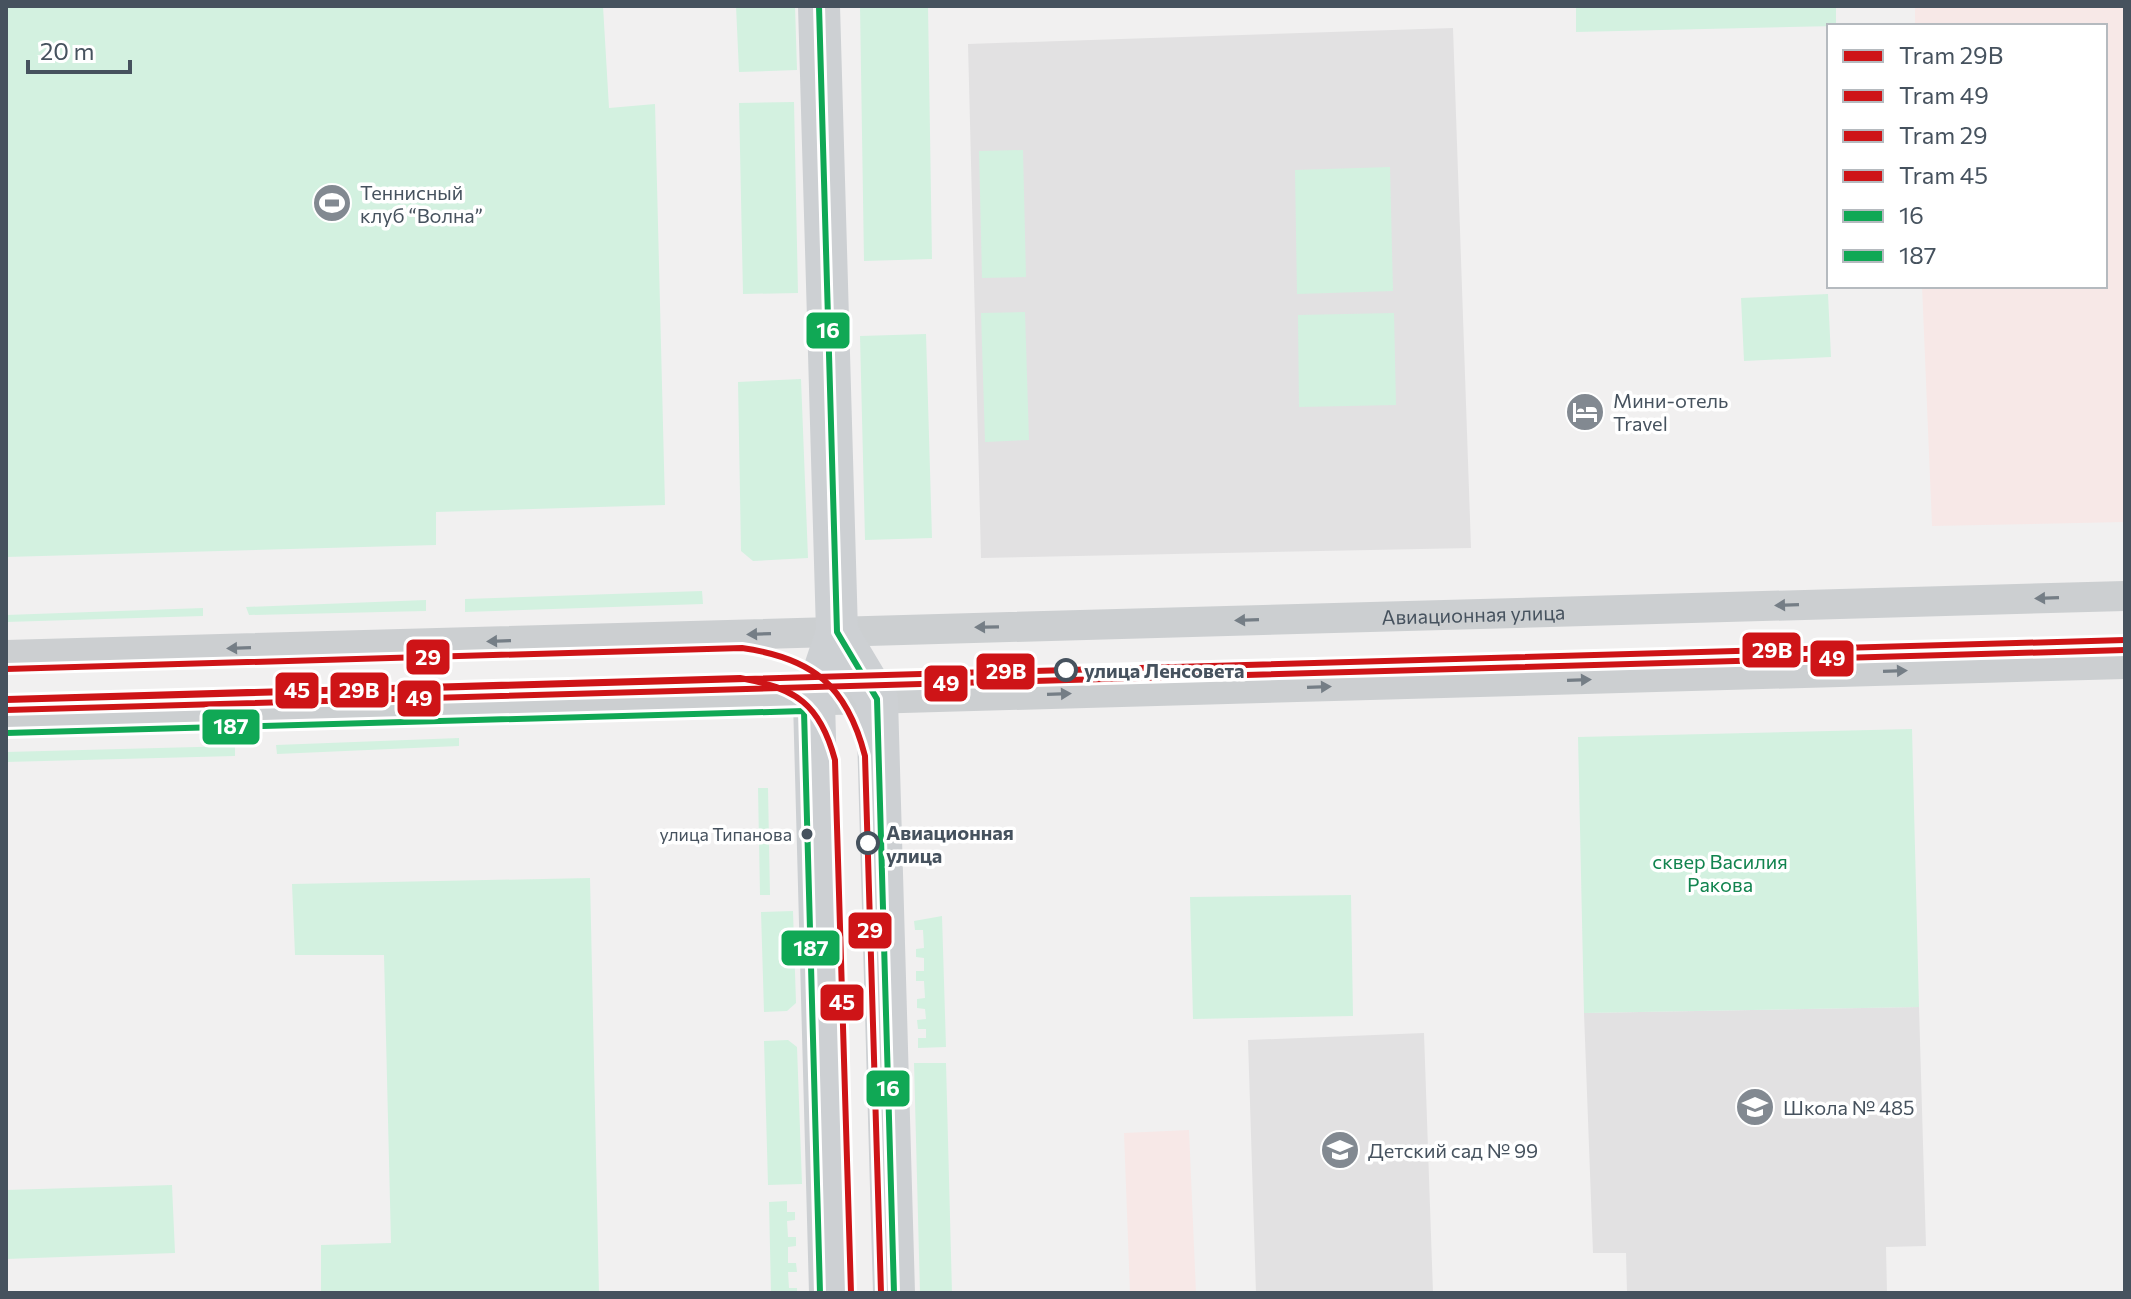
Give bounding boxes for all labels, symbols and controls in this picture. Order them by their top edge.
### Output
scale bar [28,24,130,74]
legend [1827,24,2107,288]
text: 20 m [40,36,94,65]
text: Tram 29В [1899,40,2003,69]
text: Tram 49 [1899,80,1989,109]
text: Tram 29 [1899,120,1988,149]
text: Tram 45 [1899,160,1988,189]
place label: Теннисный клуб “Волна” [360,180,483,227]
sports icon: Теннисный клуб “Волна” [311,182,353,224]
text: 16 [1899,200,1924,229]
text: 187 [1899,240,1936,269]
line badge: 16 [805,311,851,350]
text: 16 [816,316,840,343]
place label: Мини-отель Travel [1613,388,1728,435]
hotel icon: Мини-отель Travel [1564,391,1606,433]
one-way arrow [2034,592,2059,604]
one-way arrow [1774,599,1799,612]
street label: Авиационная улица [1381,600,1566,629]
one-way arrow [1234,614,1259,627]
one-way arrow [974,621,999,634]
one-way arrow [746,627,771,640]
line badge: 29В [1741,631,1802,669]
one-way arrow [486,635,511,647]
text: 29В [1752,636,1792,663]
line badge: 29 [405,638,451,676]
line badge: 49 [1809,639,1855,678]
one-way arrow [226,642,251,655]
text: 29 [415,643,441,670]
text: 49 [1818,644,1846,671]
line badge: 29В [975,652,1036,691]
text: 29В [986,657,1026,684]
place label: улица Ленсовета [1084,658,1245,682]
marker: улица Ленсовета [1055,659,1077,681]
line badge: 49 [923,664,969,703]
one-way arrow [1883,664,1908,677]
text: 49 [932,669,960,696]
line badge: 45 [274,671,320,710]
line badge: 29В [329,671,390,709]
one-way arrow [1567,673,1592,686]
text: 45 [284,676,310,703]
text: 29В [339,676,379,703]
line badge: 49 [396,679,442,718]
one-way arrow [1307,680,1332,693]
text: 49 [405,684,433,711]
one-way arrow [1047,687,1072,700]
line badge: 187 [201,708,261,746]
text: 187 [213,712,249,739]
place label: Авиационная улица [886,820,1014,867]
place label: улица Типанова [659,823,792,845]
marker: улица Типанова [799,826,815,842]
marker: Авиационная улица [857,832,879,854]
park label: сквер Василия Ракова [1652,849,1788,896]
line badge: 29 [847,911,893,950]
text: 29 [857,916,883,943]
line badge: 187 [780,929,841,967]
text: 187 [793,934,829,961]
line badge: 45 [819,983,865,1022]
text: 45 [829,988,855,1015]
line badge: 16 [865,1069,911,1108]
text: 16 [876,1074,900,1101]
school or university icon: Школа № 485 [1734,1086,1776,1128]
place label: Школа № 485 [1783,1095,1915,1119]
school or university icon: Детский сад № 99 [1319,1129,1361,1171]
place label: Детский сад № 99 [1368,1138,1538,1162]

